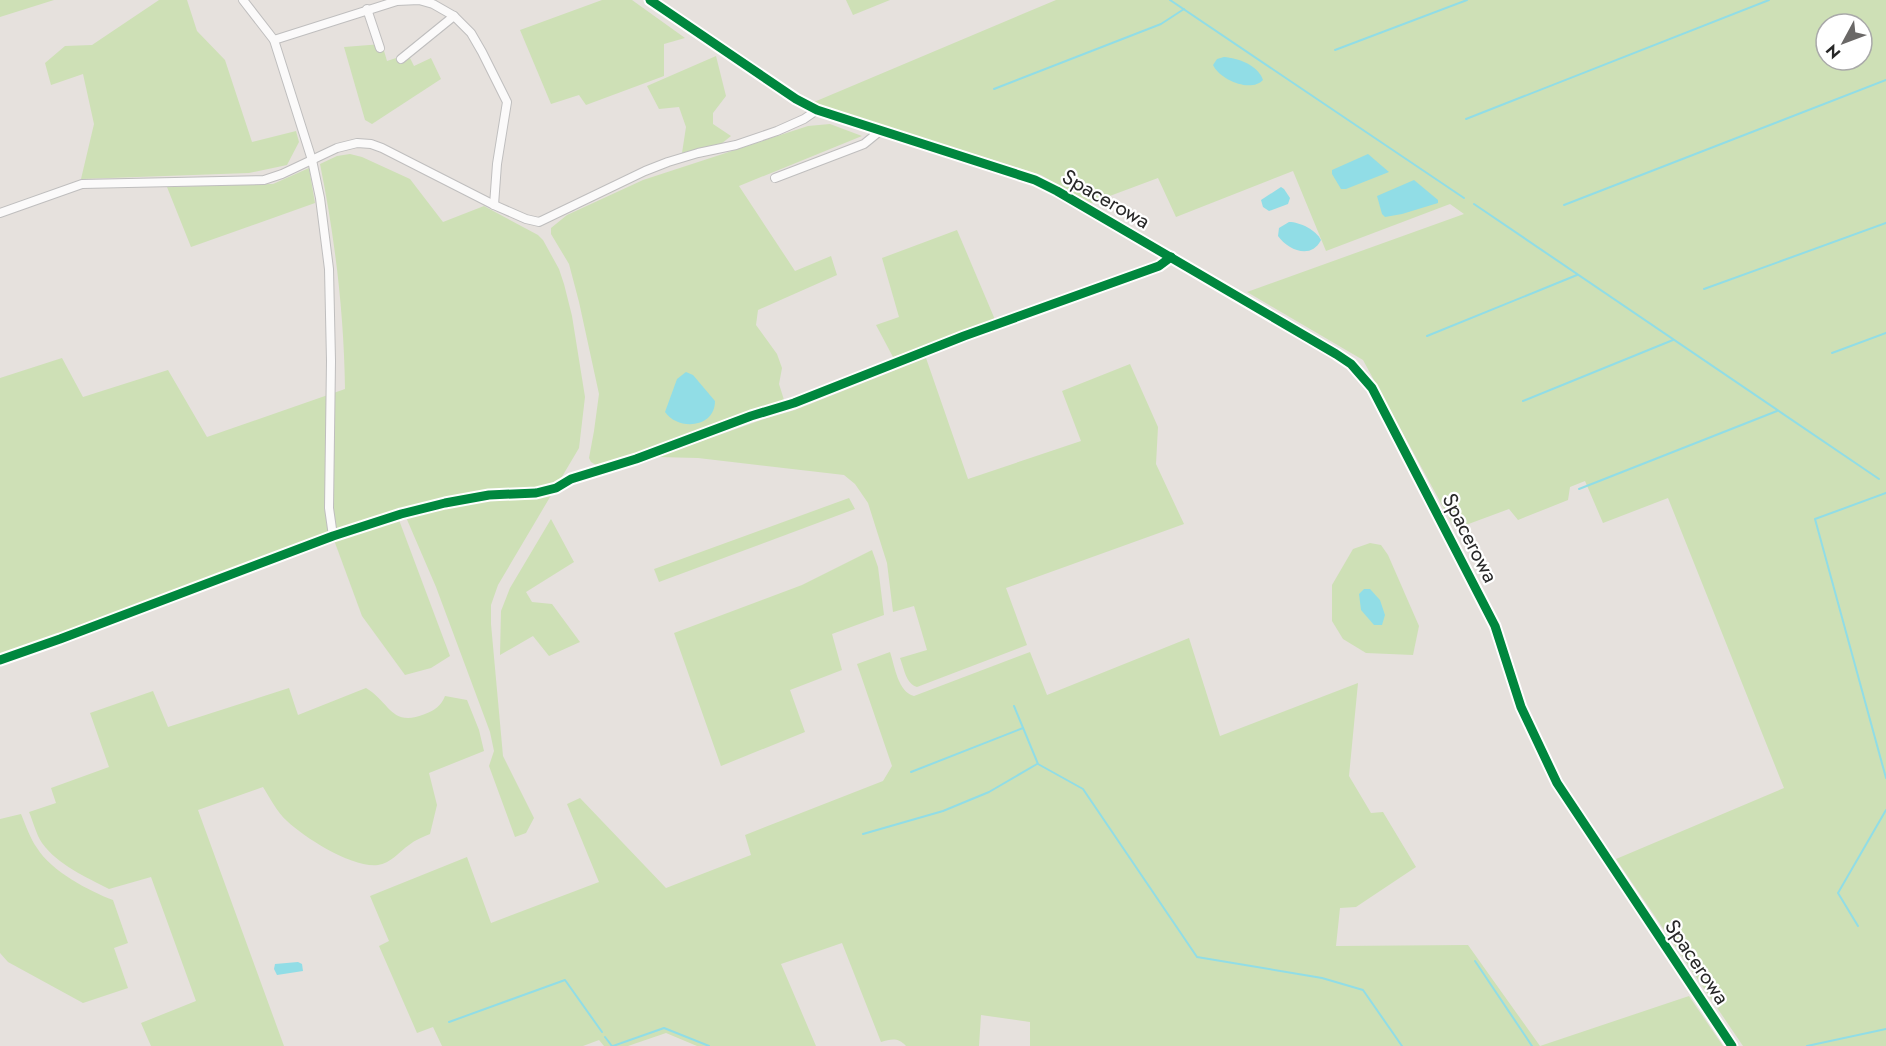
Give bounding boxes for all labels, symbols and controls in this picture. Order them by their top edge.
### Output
north arrow [1814,12,1874,72]
text: N [1820,39,1846,64]
street label: Spacerowa [1057,162,1155,236]
street label: Spacerowa [1435,488,1505,588]
street label: Spacerowa [1657,913,1737,1011]

